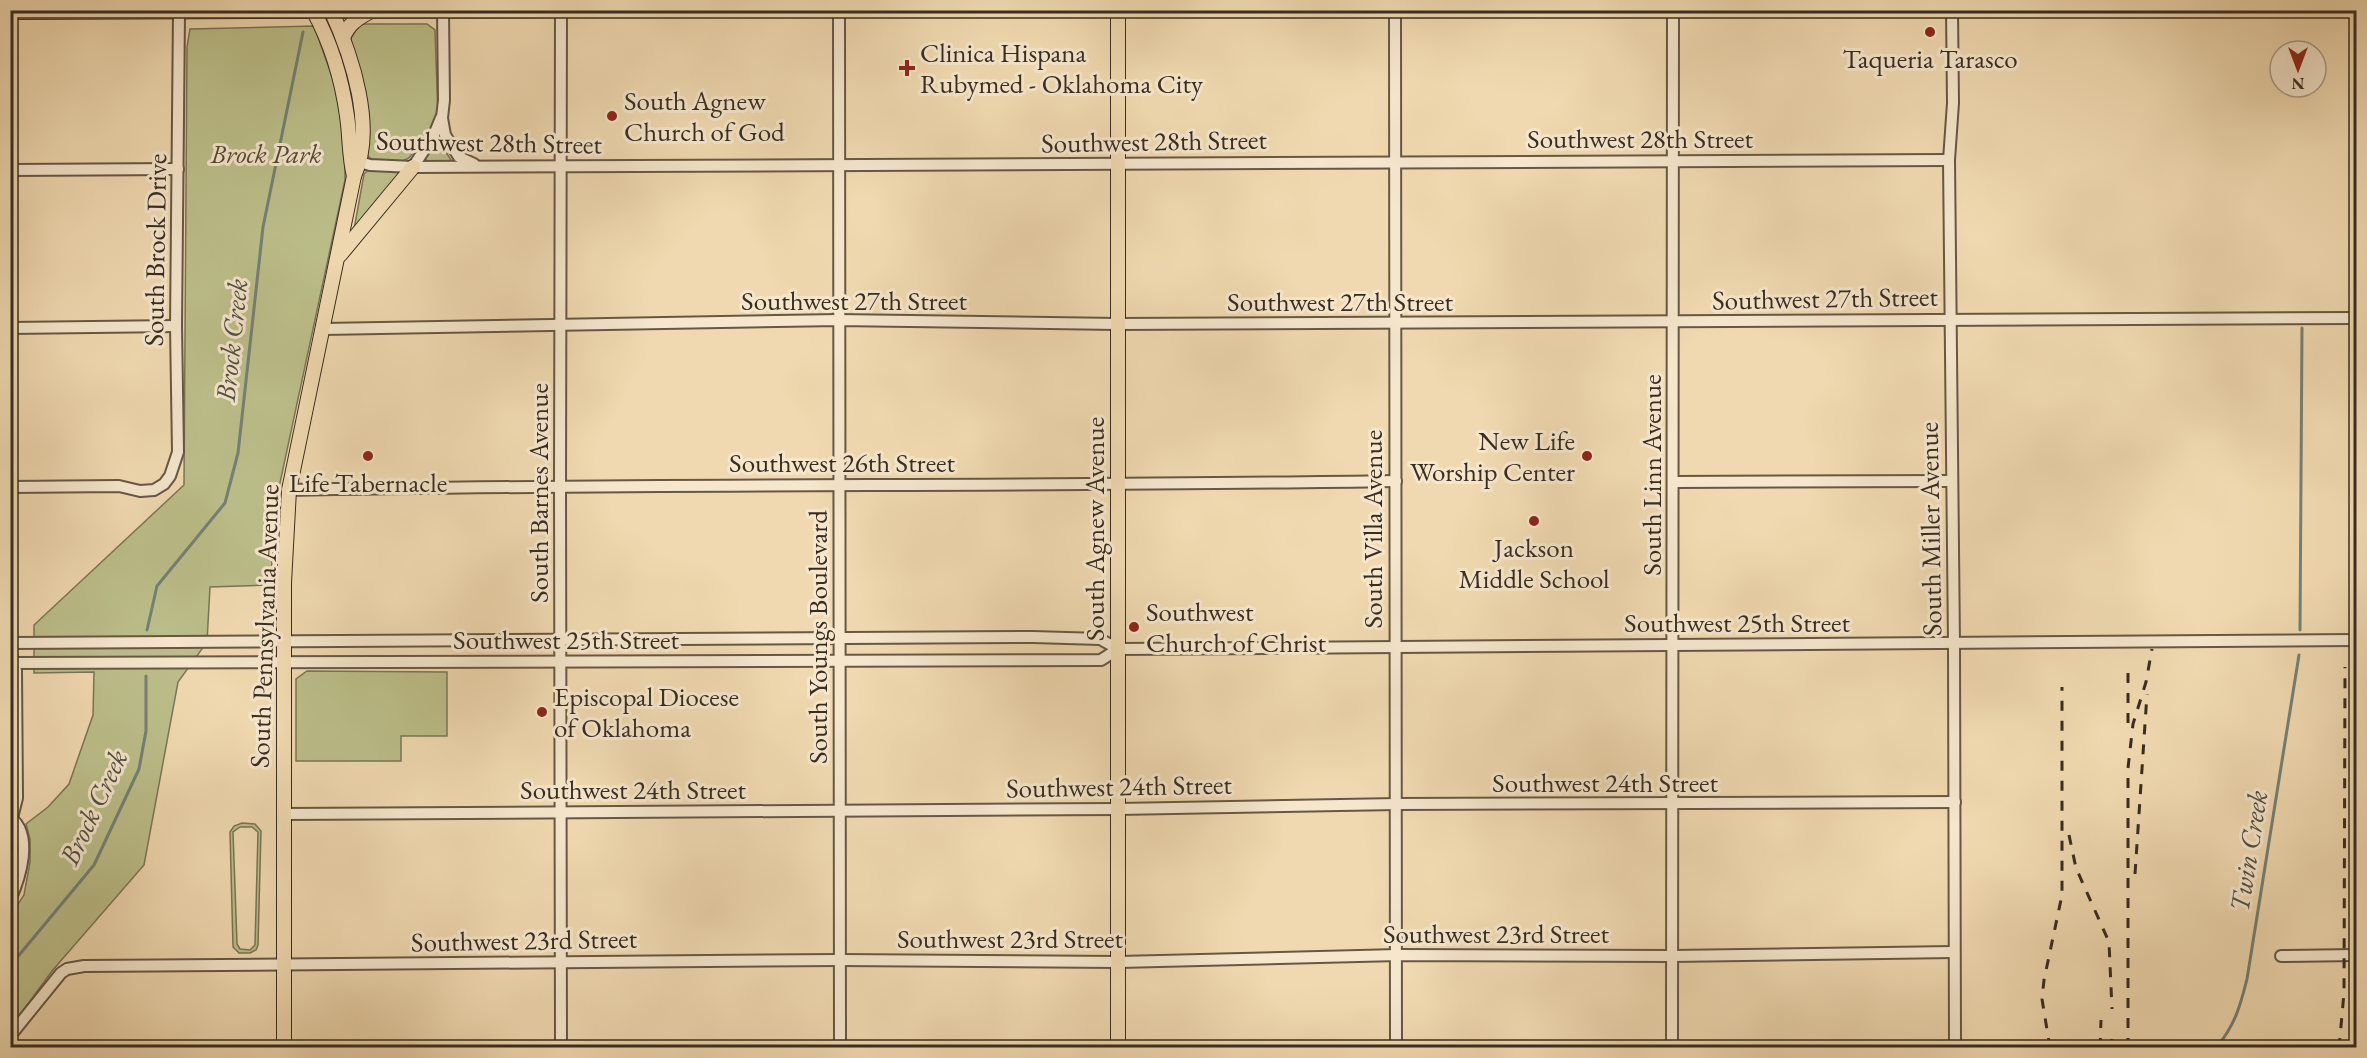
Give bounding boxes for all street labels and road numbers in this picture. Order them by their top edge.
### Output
street label: Southwest 28th Street [1527,121,1753,156]
street label: Southwest 28th Street [1041,122,1268,160]
street label: Southwest 28th Street [376,123,603,161]
street label: South Brock Drive [136,153,174,347]
street label: Southwest 27th Street [1712,279,1939,317]
street label: Southwest 27th Street [741,283,967,318]
street label: Southwest 27th Street [1227,284,1453,319]
street label: South Linn Avenue [1634,374,1669,576]
street label: South Barnes Avenue [521,383,556,603]
street label: South Agnew Avenue [1077,417,1112,641]
street label: South Miller Avenue [1911,422,1949,636]
street label: South Villa Avenue [1355,430,1390,628]
street label: Southwest 26th Street [729,445,955,480]
street label: South Pennsylvania Avenue [242,483,286,769]
street label: South Youngs Boulevard [800,510,835,764]
street label: Southwest 25th Street [1624,605,1850,640]
street label: Southwest 25th Street [453,622,679,657]
street label: Southwest 24th Street [1492,765,1718,800]
street label: Southwest 24th Street [1006,767,1233,805]
street label: Southwest 24th Street [520,772,746,807]
street label: Southwest 23rd Street [1383,916,1610,951]
street label: Southwest 23rd Street [411,921,638,959]
street label: Southwest 23rd Street [897,921,1124,956]

